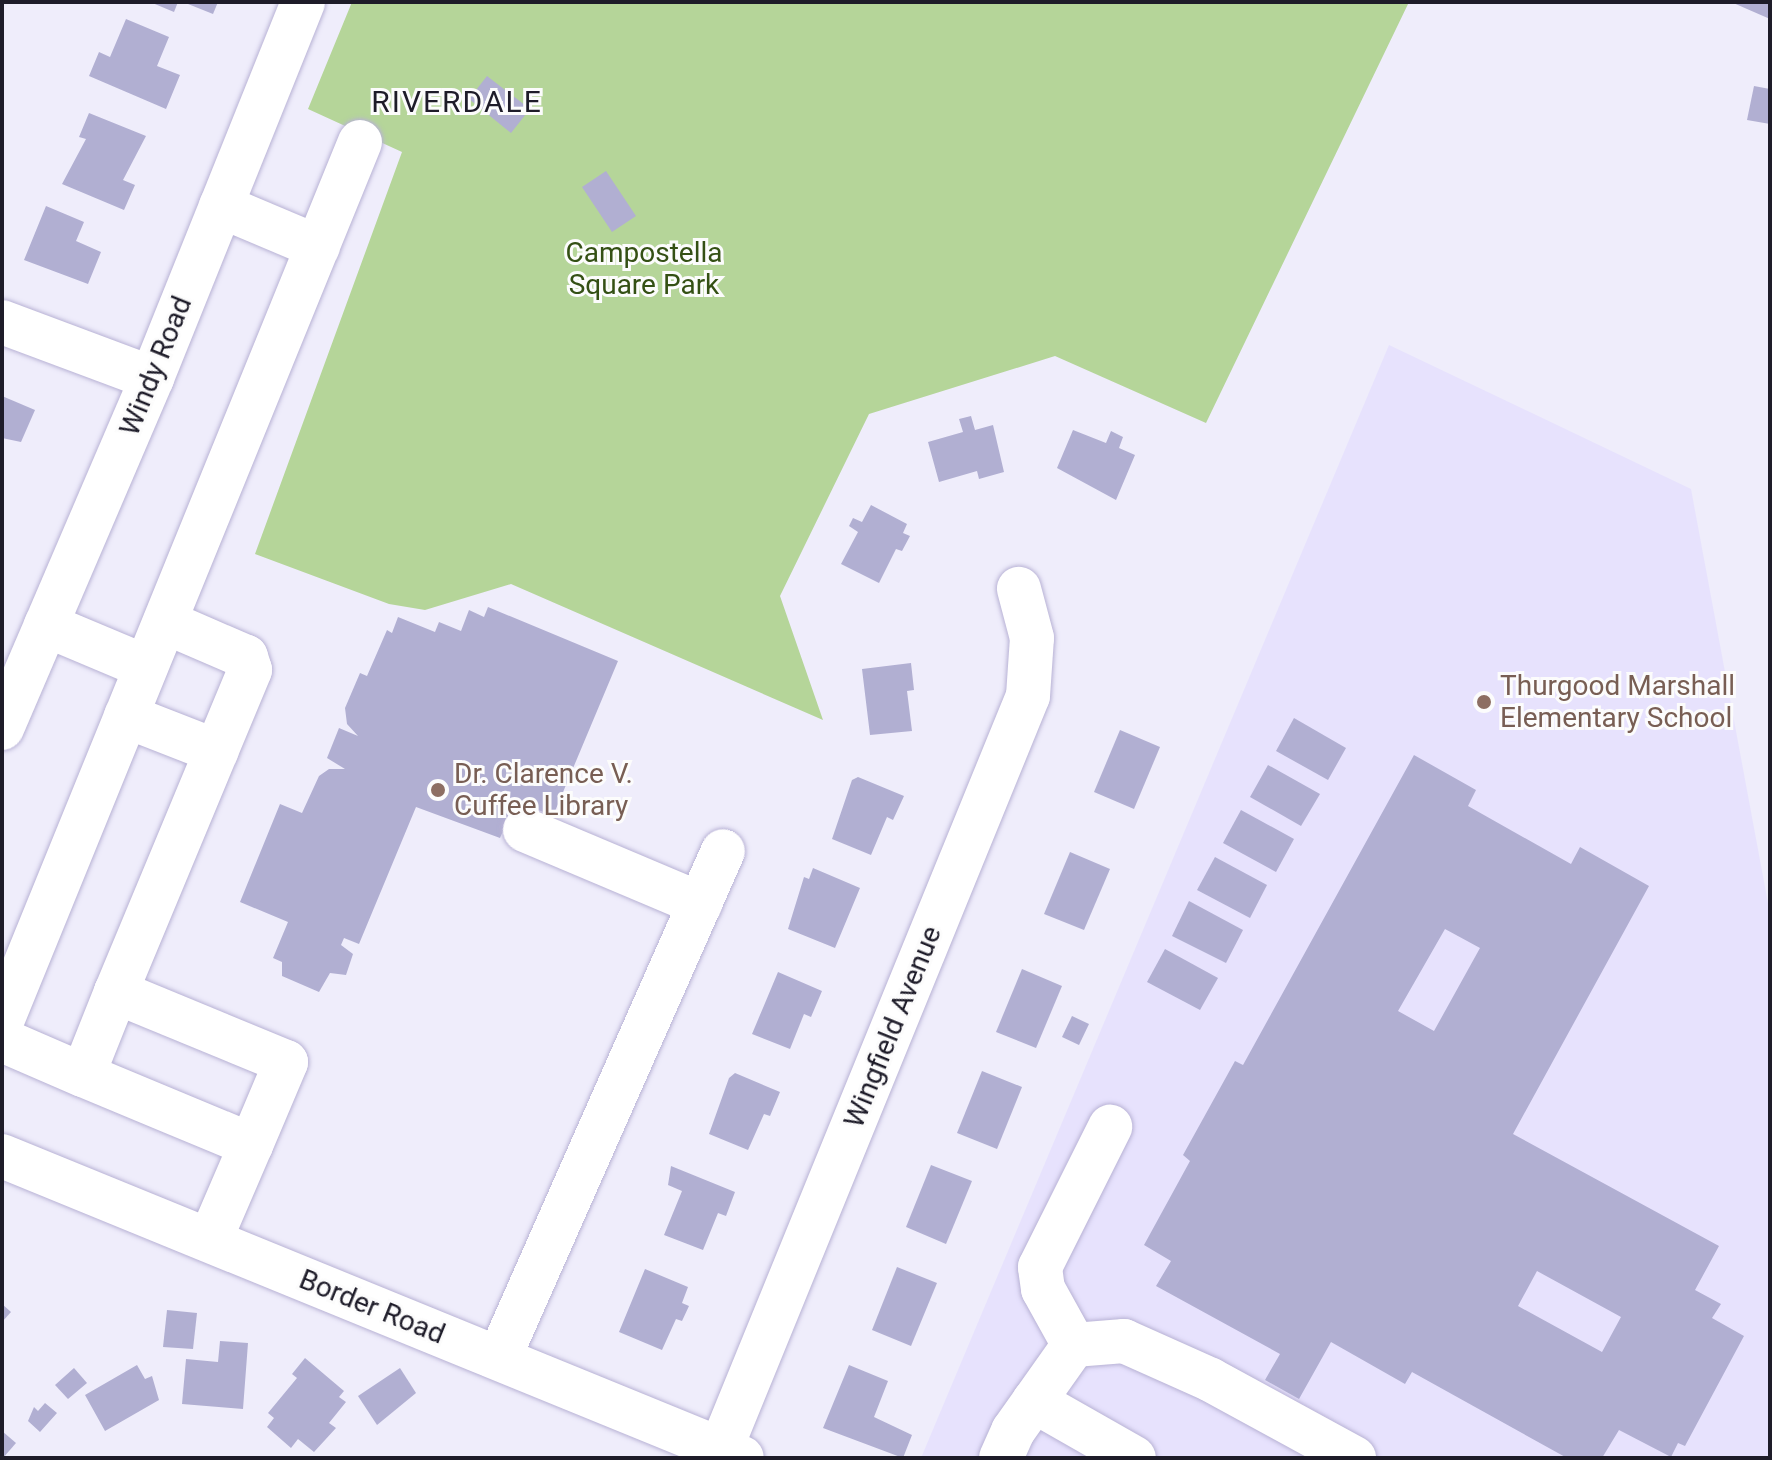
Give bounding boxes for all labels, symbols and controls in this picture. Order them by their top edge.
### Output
district label: RIVERDALE [371,84,543,120]
park label: Campostella Square Park [565,236,723,302]
street label: Windy Road [113,291,199,441]
place label: Thurgood Marshall Elementary School [1500,669,1735,735]
marker: Thurgood Marshall Elementary School [1475,693,1493,711]
place label: Dr. Clarence V. Cuffee Library [454,757,633,823]
marker: Dr. Clarence V. Cuffee Library [429,781,447,799]
street label: Wingfield Avenue [837,921,949,1133]
street label: Border Road [294,1263,450,1351]

